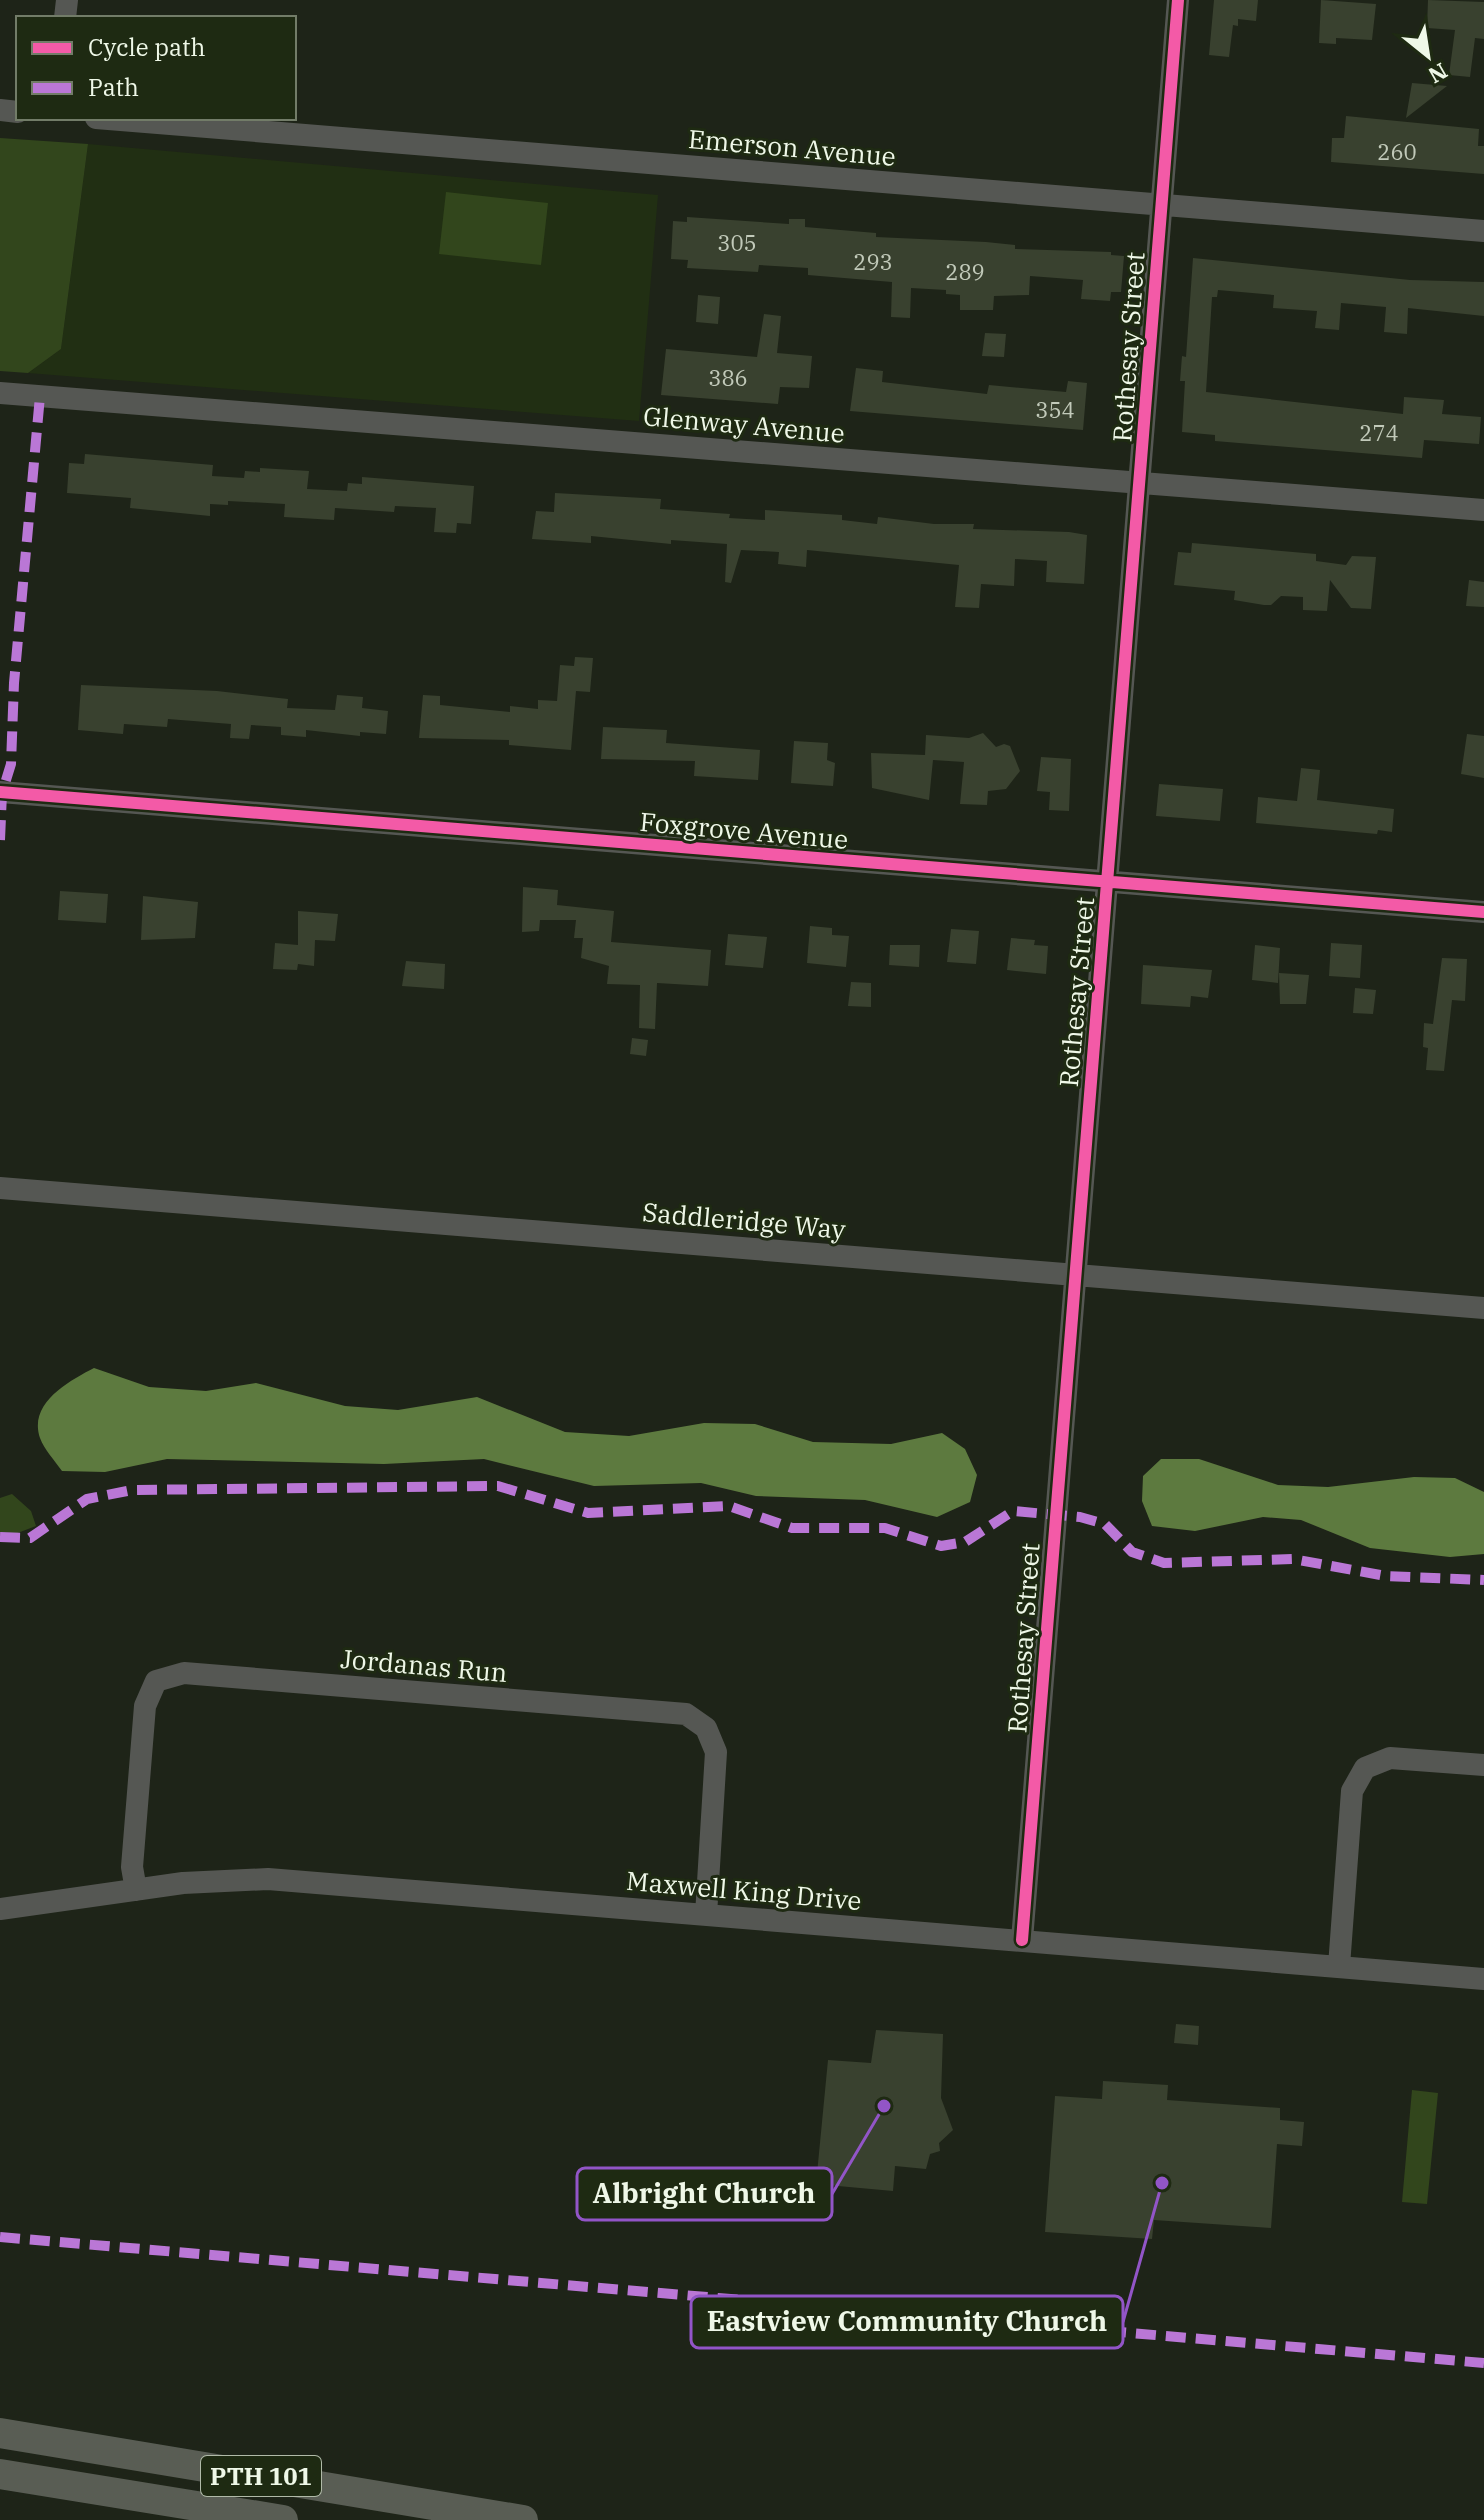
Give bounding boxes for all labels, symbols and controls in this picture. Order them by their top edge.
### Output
legend [16,16,296,120]
north arrow [1388,16,1468,96]
text: Cycle path [88,31,205,63]
text: N [1423,57,1453,91]
text: Path [88,71,139,103]
street label: Emerson Avenue [687,121,897,173]
house number: 260 [1377,137,1417,166]
house number: 305 [717,228,757,257]
house number: 293 [853,247,893,276]
street label: Rothesay Street [1104,251,1152,443]
house number: 289 [945,257,985,286]
house number: 386 [708,363,748,392]
house number: 354 [1035,395,1075,424]
street label: Glenway Avenue [642,398,846,450]
house number: 274 [1359,418,1399,447]
street label: Foxgrove Avenue [638,804,850,856]
street label: Rothesay Street [1051,896,1101,1088]
street label: Saddleridge Way [641,1194,847,1246]
street label: Rothesay Street [999,1542,1047,1734]
street label: Jordanas Run [339,1641,509,1689]
street label: Maxwell King Drive [625,1863,863,1917]
callout: Albright Church [577,2168,832,2220]
text: Albright Church [593,2174,815,2211]
callout: Eastview Community Church [691,2296,1123,2348]
text: Eastview Community Church [707,2302,1107,2339]
road number: PTH 101 [201,2456,321,2496]

